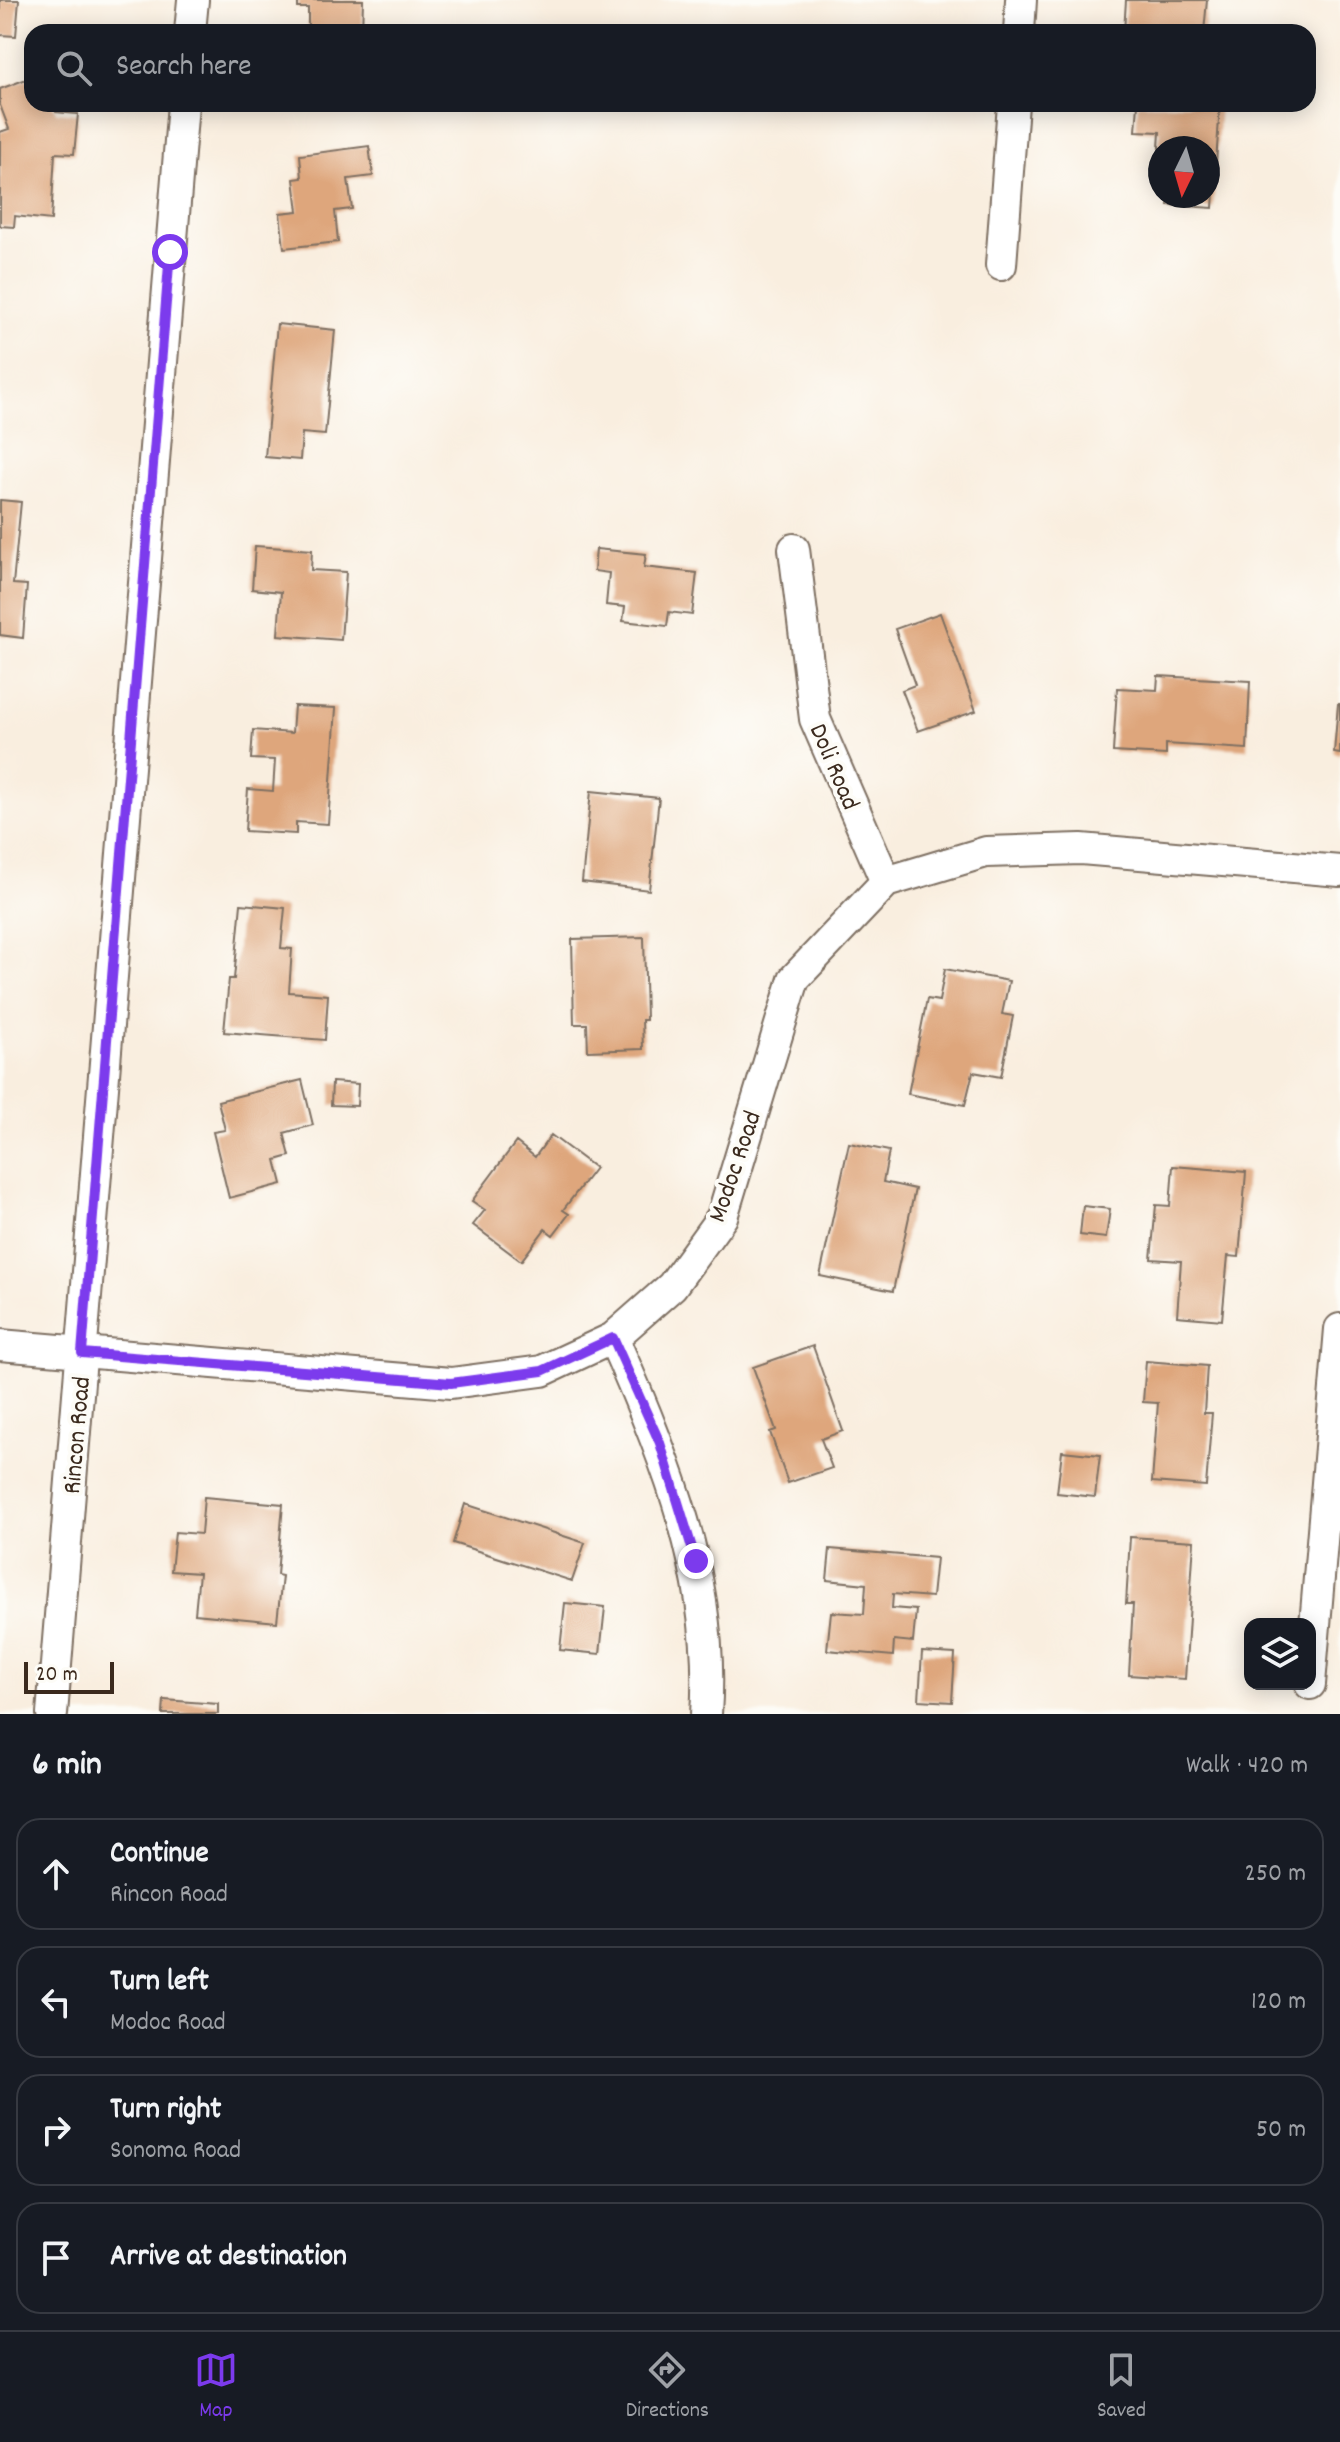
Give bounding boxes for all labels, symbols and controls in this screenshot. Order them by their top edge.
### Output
search box [24,24,1316,112]
icon: search [52,46,96,90]
text: Search here [116,47,252,90]
north arrow [1148,136,1220,208]
route start [152,234,188,270]
street label: Doli Road [798,718,867,816]
street label: Modoc Road [700,1106,773,1228]
street label: Rincon Road [55,1375,102,1496]
route end [678,1543,714,1579]
map controls [1244,1618,1316,1690]
button: layers [1244,1618,1316,1690]
scale bar [24,1658,114,1694]
text: 20 m [36,1660,78,1691]
text: 6 min [32,1742,102,1791]
text: Walk · 420 m [1186,1748,1308,1785]
text: Continue [110,1834,209,1877]
icon: ahead [34,1852,78,1896]
text: 250 m [1245,1856,1306,1893]
text: Rincon Road [110,1877,228,1914]
text: Turn left [110,1962,209,2005]
icon: left [34,1980,78,2024]
text: 120 m [1251,1984,1306,2021]
text: Modoc Road [110,2005,226,2042]
text: Turn right [110,2090,221,2133]
icon: right [34,2108,78,2152]
text: 50 m [1256,2112,1306,2149]
text: Sonoma Road [110,2133,241,2170]
icon: arrive [34,2236,78,2280]
text: Arrive at destination [110,2237,347,2280]
tab: Map [194,2348,238,2427]
tab: Directions [626,2348,709,2427]
tab: Saved [1097,2348,1146,2427]

